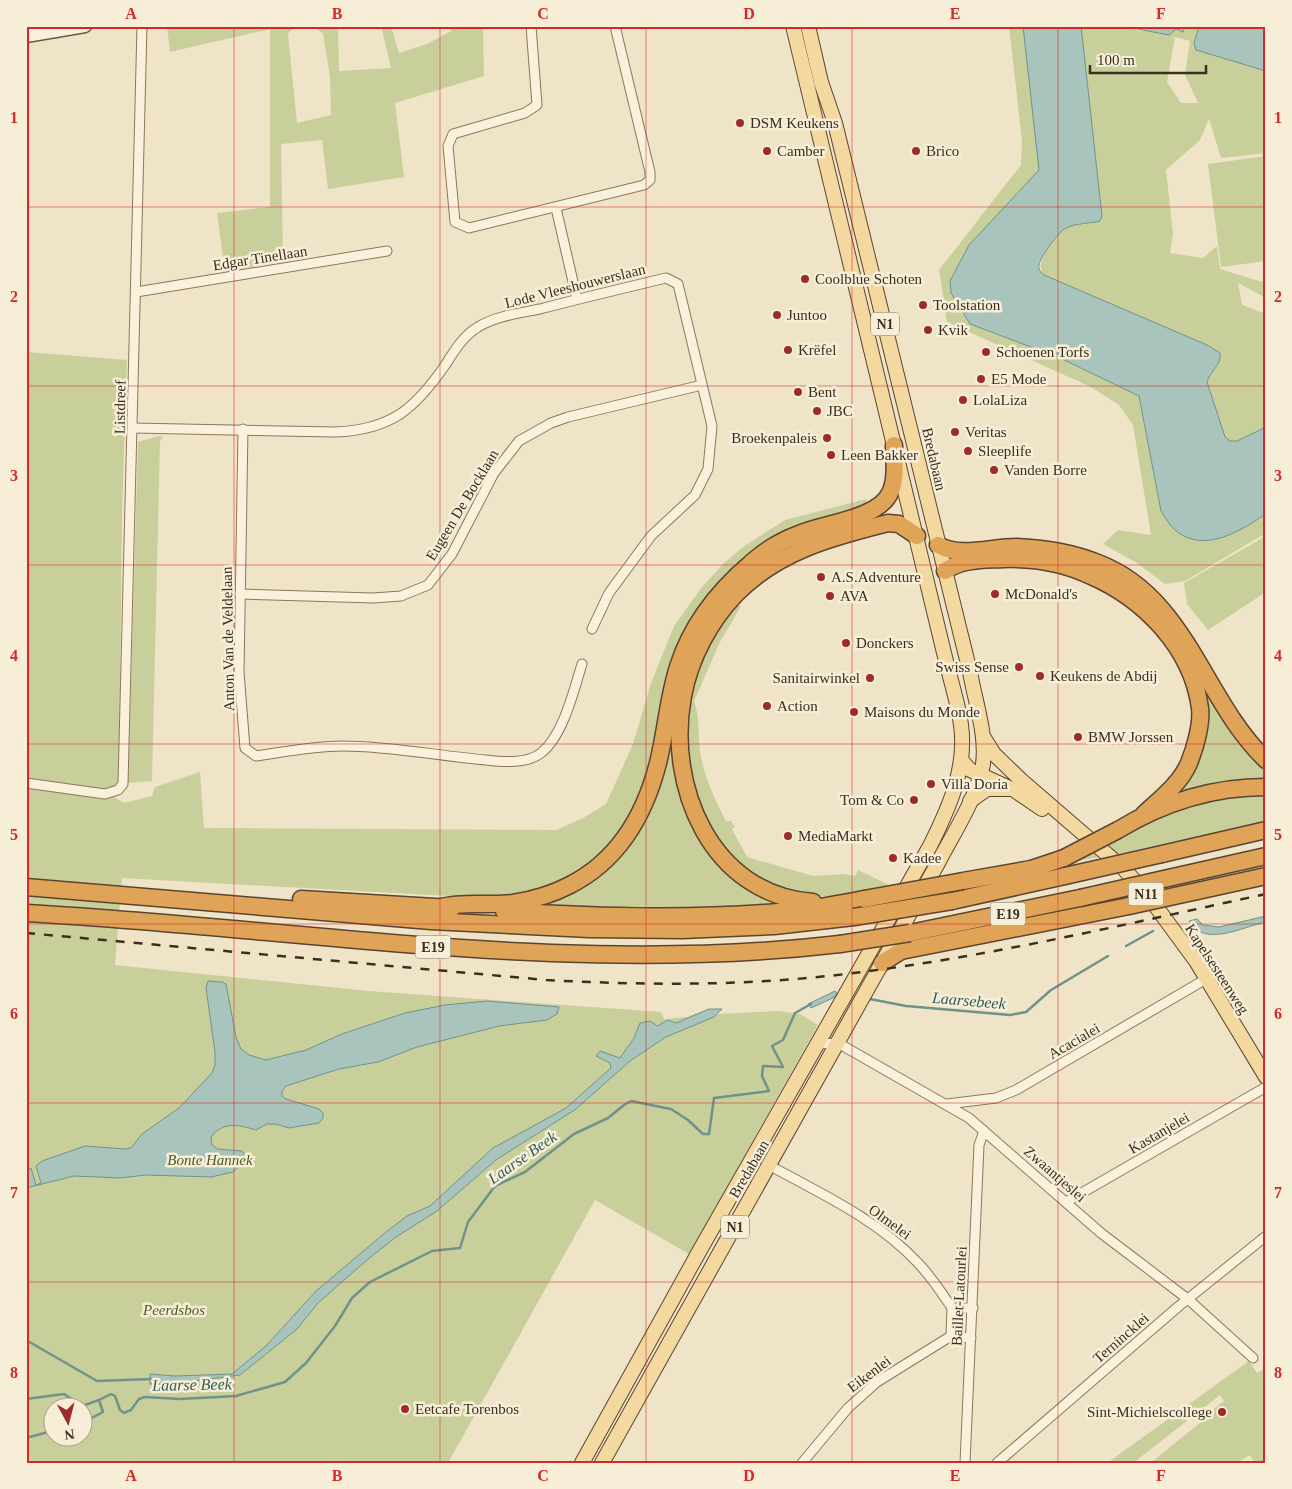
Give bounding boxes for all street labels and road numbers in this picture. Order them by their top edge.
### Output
street label: Edgar Tinellaan [212,243,309,273]
street label: Lode Vleeshouwerslaan [503,261,647,311]
road number: N1 [871,312,899,336]
street label: Listdreef [112,380,128,434]
street label: Bredabaan [919,426,949,493]
street label: Eugeen De Bocklaan [423,446,502,563]
street label: Anton Van de Veldelaan [219,566,237,712]
road number: N11 [1128,882,1164,906]
road number: E19 [990,902,1026,926]
street label: Kapelsesteenweg [1182,921,1252,1017]
road number: E19 [416,936,450,959]
street label: Acacialei [1045,1020,1103,1062]
street label: Kastanjelei [1126,1109,1192,1157]
street label: Bredabaan [726,1137,772,1201]
street label: Zwaantjeslei [1021,1143,1089,1205]
street label: Olmelei [866,1201,914,1243]
road number: N1 [721,1216,749,1238]
street label: Baillet-Latourlei [948,1246,970,1346]
street label: Ternincklei [1090,1310,1152,1366]
street label: Eikenlei [844,1353,894,1395]

